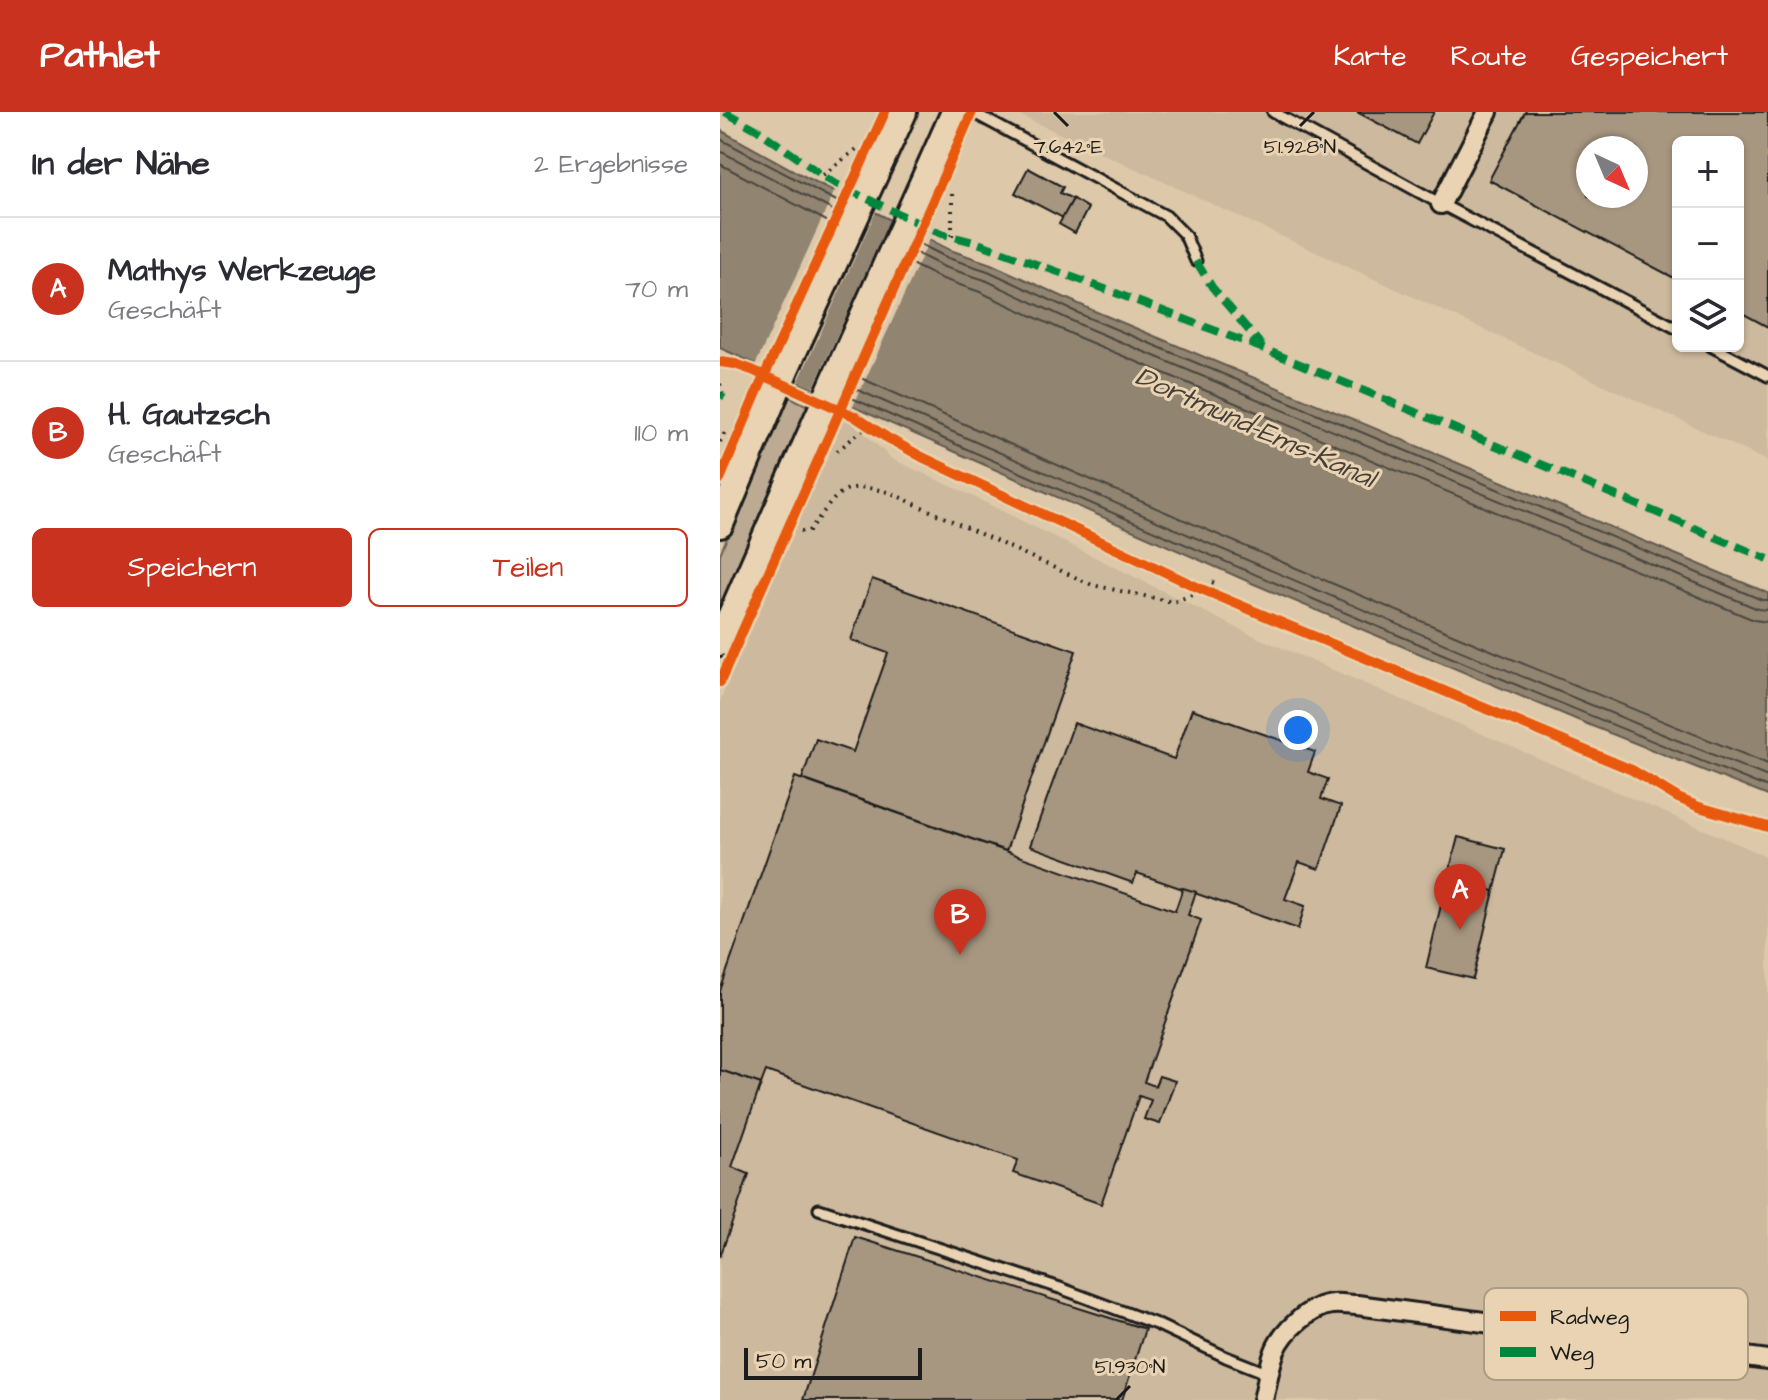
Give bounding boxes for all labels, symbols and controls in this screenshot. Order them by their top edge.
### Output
text: Pathlet [40,30,160,82]
text: Karte [1333,37,1407,76]
text: Route [1451,37,1527,76]
text: Gespeichert [1571,37,1728,76]
text: 7.642°E [1034,133,1103,161]
text: 51.928°N [1264,133,1336,161]
north arrow [1576,136,1648,208]
map controls [1672,136,1744,352]
button: + [1672,136,1744,208]
text: In der Nähe [32,140,210,188]
text: 2 Ergebnisse [534,146,688,182]
button: − [1672,208,1744,280]
text: Mathys Werkzeuge [108,250,376,292]
text: A [50,271,66,307]
text: 70 m [625,271,688,307]
button: layers [1672,280,1744,352]
text: Geschäft [108,292,222,328]
water label: Dortmund-Ems-Kanal [1129,357,1385,499]
text: H. Gautzsch [108,394,270,436]
text: B [49,415,67,451]
text: 110 m [634,415,688,451]
text: Geschäft [108,436,222,472]
button: Speichern [32,528,352,607]
button: Teilen [368,528,688,607]
your location [1278,710,1318,750]
pin: A [1434,864,1486,930]
pin: B [934,889,986,955]
legend [1484,1288,1748,1380]
text: Radweg [1550,1302,1629,1334]
text: Weg [1550,1338,1594,1370]
scale bar [744,1344,922,1380]
text: 50 m [756,1346,811,1377]
text: 51.930°N [1095,1353,1165,1381]

